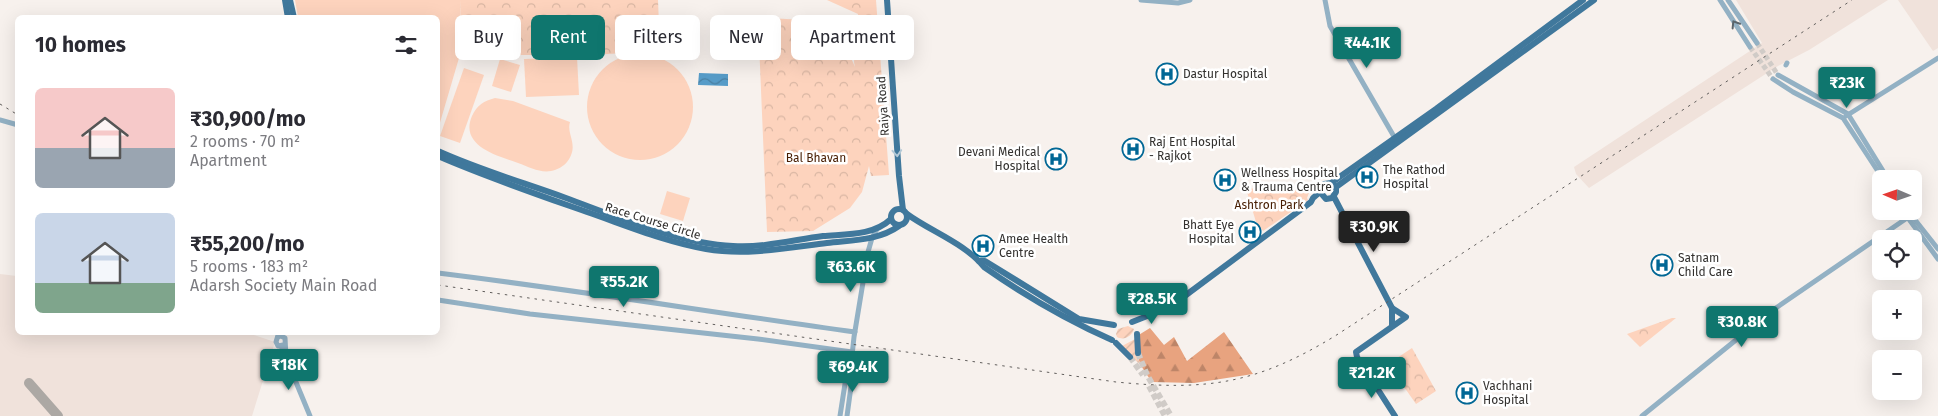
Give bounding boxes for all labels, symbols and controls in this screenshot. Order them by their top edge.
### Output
chip: Buy [455,15,521,60]
chip: Rent [531,15,605,60]
chip: Filters [615,15,700,60]
chip: New [710,15,781,60]
chip: Apartment [791,15,914,60]
one-way arrow [1732,20,1741,29]
pin: ₹44.1K [1326,27,1408,69]
icon: filters [392,31,420,59]
text: 10 homes [35,32,126,58]
text: ₹44.1K [1344,33,1390,52]
hospital icon: Dastur Hospital [1155,62,1179,86]
pin: ₹23K [1817,66,1877,109]
place label: Dastur Hospital [1183,67,1268,81]
text: ₹23K [1829,73,1865,92]
street label: Raiya Road [874,76,892,136]
text: ₹30,900/mo [190,106,306,132]
icon: home [75,108,135,168]
text: 2 rooms · 70 m² [190,132,300,151]
place label: Raj Ent Hospital - Rajkot [1149,135,1236,163]
hospital icon: Raj Ent Hospital - Rajkot [1121,137,1145,161]
place label: Devani Medical Hospital [958,145,1040,173]
hospital icon: Devani Medical Hospital [1044,147,1068,171]
one-way arrow [892,150,903,158]
text: Apartment [190,151,267,170]
park label: Bal Bhavan [786,151,846,165]
place label: The Rathod Hospital [1383,163,1445,191]
hospital icon: The Rathod Hospital [1355,165,1379,189]
place label: Wellness Hospital & Trauma Centre [1241,166,1338,194]
hospital icon: Wellness Hospital & Trauma Centre [1213,168,1237,192]
north arrow [1872,170,1922,220]
map controls [1872,170,1922,400]
park label: Ashtron Park [1235,198,1304,212]
street label: Race Course Circle [603,200,703,242]
pin: ₹30.9K [1333,210,1415,253]
text: ₹30.9K [1350,217,1398,236]
place label: Bhatt Eye Hospital [1183,218,1234,246]
hospital icon: Bhatt Eye Hospital [1238,220,1262,244]
button: locate [1872,230,1922,280]
text: ₹55,200/mo [190,231,305,257]
place label: Amee Health Centre [999,232,1068,260]
icon: home [75,233,135,293]
hospital icon: Amee Health Centre [971,234,995,258]
pin: ₹63.6K [810,250,892,293]
place label: Satnam Child Care [1678,251,1733,279]
hospital icon: Satnam Child Care [1650,253,1674,277]
text: 5 rooms · 183 m² [190,257,308,276]
text: ₹63.6K [827,257,875,276]
pin: ₹55.2K [583,266,665,308]
text: ₹55.2K [600,272,648,291]
text: Adarsh Society Main Road [190,276,377,295]
pin: ₹28.5K [1111,282,1193,325]
text: ₹28.5K [1128,289,1176,308]
button: + [1872,290,1922,340]
pin: ₹30.8K [1701,306,1783,348]
text: ₹30.8K [1717,312,1767,331]
pin: ₹18K [259,348,319,391]
pin: ₹69.4K [812,350,894,393]
button: − [1872,350,1922,400]
text: ₹18K [271,355,307,374]
pin: ₹21.2K [1331,356,1413,399]
text: ₹69.4K [828,357,878,376]
text: ₹21.2K [1349,363,1395,382]
place label: Vachhani Hospital [1483,379,1532,407]
hospital icon: Vachhani Hospital [1455,381,1479,405]

